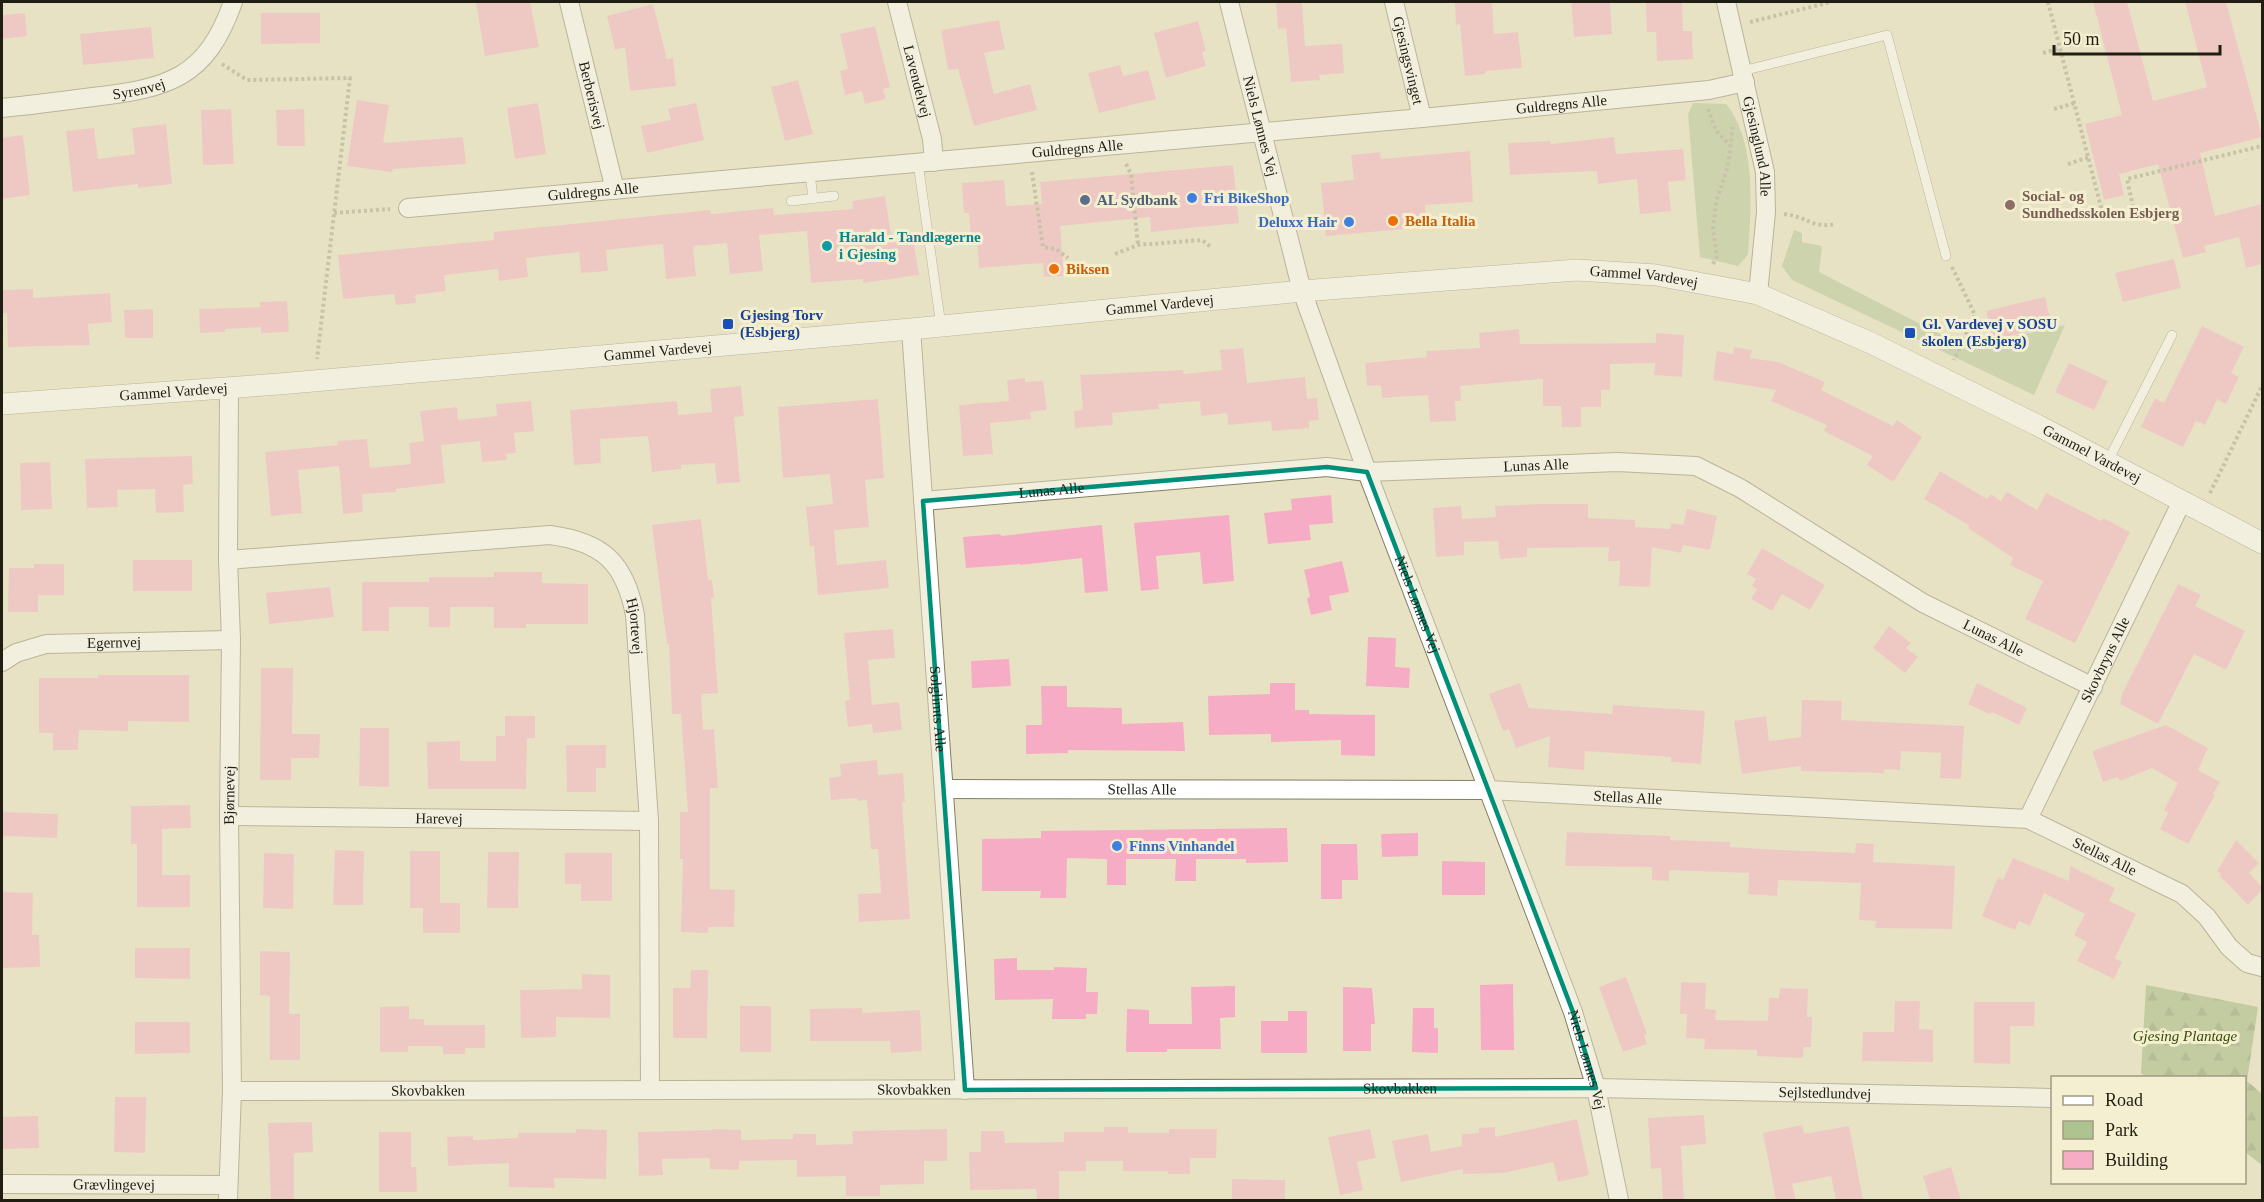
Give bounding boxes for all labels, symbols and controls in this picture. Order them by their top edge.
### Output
street label: Gjesingsvinget [1390,15,1427,107]
scale bar [2054,18,2220,56]
text: 50 m [2063,29,2100,49]
street label: Lavendelvej [900,44,934,119]
street label: Berberisvej [576,60,608,131]
street label: Niels Lønnes Vej [1240,74,1281,178]
street label: Syrenvej [111,75,167,102]
street label: Guldregns Alle [1515,92,1608,117]
street label: Gjesinglund Alle [1740,95,1774,197]
street label: Guldregns Alle [1031,137,1124,161]
street label: Guldregns Alle [547,180,640,204]
place label: Social- og Sundhedsskolen Esbjerg [2022,188,2180,221]
place label: Fri BikeShop [1204,190,1289,206]
marker: Fri BikeShop [1185,191,1199,205]
place label: AL Sydbank [1097,192,1178,208]
marker: AL Sydbank [1078,193,1092,207]
marker: Social- og Sundhedsskolen Esbjerg [2003,198,2017,212]
place label: Bella Italia [1405,213,1476,229]
place label: Deluxx Hair [1258,214,1337,230]
marker: Bella Italia [1386,214,1400,228]
marker: Deluxx Hair [1342,215,1356,229]
place label: Harald - Tandlægerne i Gjesing [839,229,981,262]
marker: Harald - Tandlægerne i Gjesing [820,239,834,253]
place label: Biksen [1066,261,1110,277]
marker: Biksen [1047,262,1061,276]
street label: Gammel Vardevej [1589,263,1699,291]
street label: Gammel Vardevej [1105,292,1215,318]
place label: Gjesing Torv (Esbjerg) [740,307,823,341]
place label: Gl. Vardevej v SOSU skolen (Esbjerg) [1922,316,2057,350]
marker: Gjesing Torv (Esbjerg) [721,317,735,331]
marker: Gl. Vardevej v SOSU skolen (Esbjerg) [1903,326,1917,340]
street label: Gammel Vardevej [603,338,713,364]
street label: Gammel Vardevej [119,380,228,404]
street label: Gammel Vardevej [2040,422,2144,486]
street label: Lunas Alle [1503,456,1569,475]
street label: Lunas Alle [1018,479,1085,501]
street label: Niels Lønnes Vej [1392,553,1443,655]
street label: Hjortevej [623,596,646,655]
street label: Skovbryns Alle [2078,614,2133,705]
street label: Lunas Alle [1961,616,2027,660]
street label: Egernvej [87,634,141,651]
street label: Solglimts Alle [927,665,949,753]
street label: Bjørnevej [221,765,238,825]
street label: Stellas Alle [1108,781,1177,797]
street label: Stellas Alle [1593,788,1663,807]
street label: Harevej [415,810,463,827]
street label: Stellas Alle [2070,834,2139,879]
place label: Finns Vinhandel [1129,838,1234,854]
marker: Finns Vinhandel [1110,839,1124,853]
street label: Niels Lønnes Vej [1565,1008,1608,1111]
park label: Gjesing Plantage [2133,1028,2238,1044]
legend [2051,1076,2246,1184]
street label: Skovbakken [1363,1080,1438,1097]
street label: Skovbakken [877,1081,952,1098]
street label: Skovbakken [391,1082,466,1099]
street label: Sejlstedlundvej [1778,1084,1871,1102]
text: Road [2105,1090,2143,1110]
text: Park [2105,1120,2138,1140]
text: Building [2105,1150,2168,1170]
street label: Grævlingevej [73,1176,155,1193]

